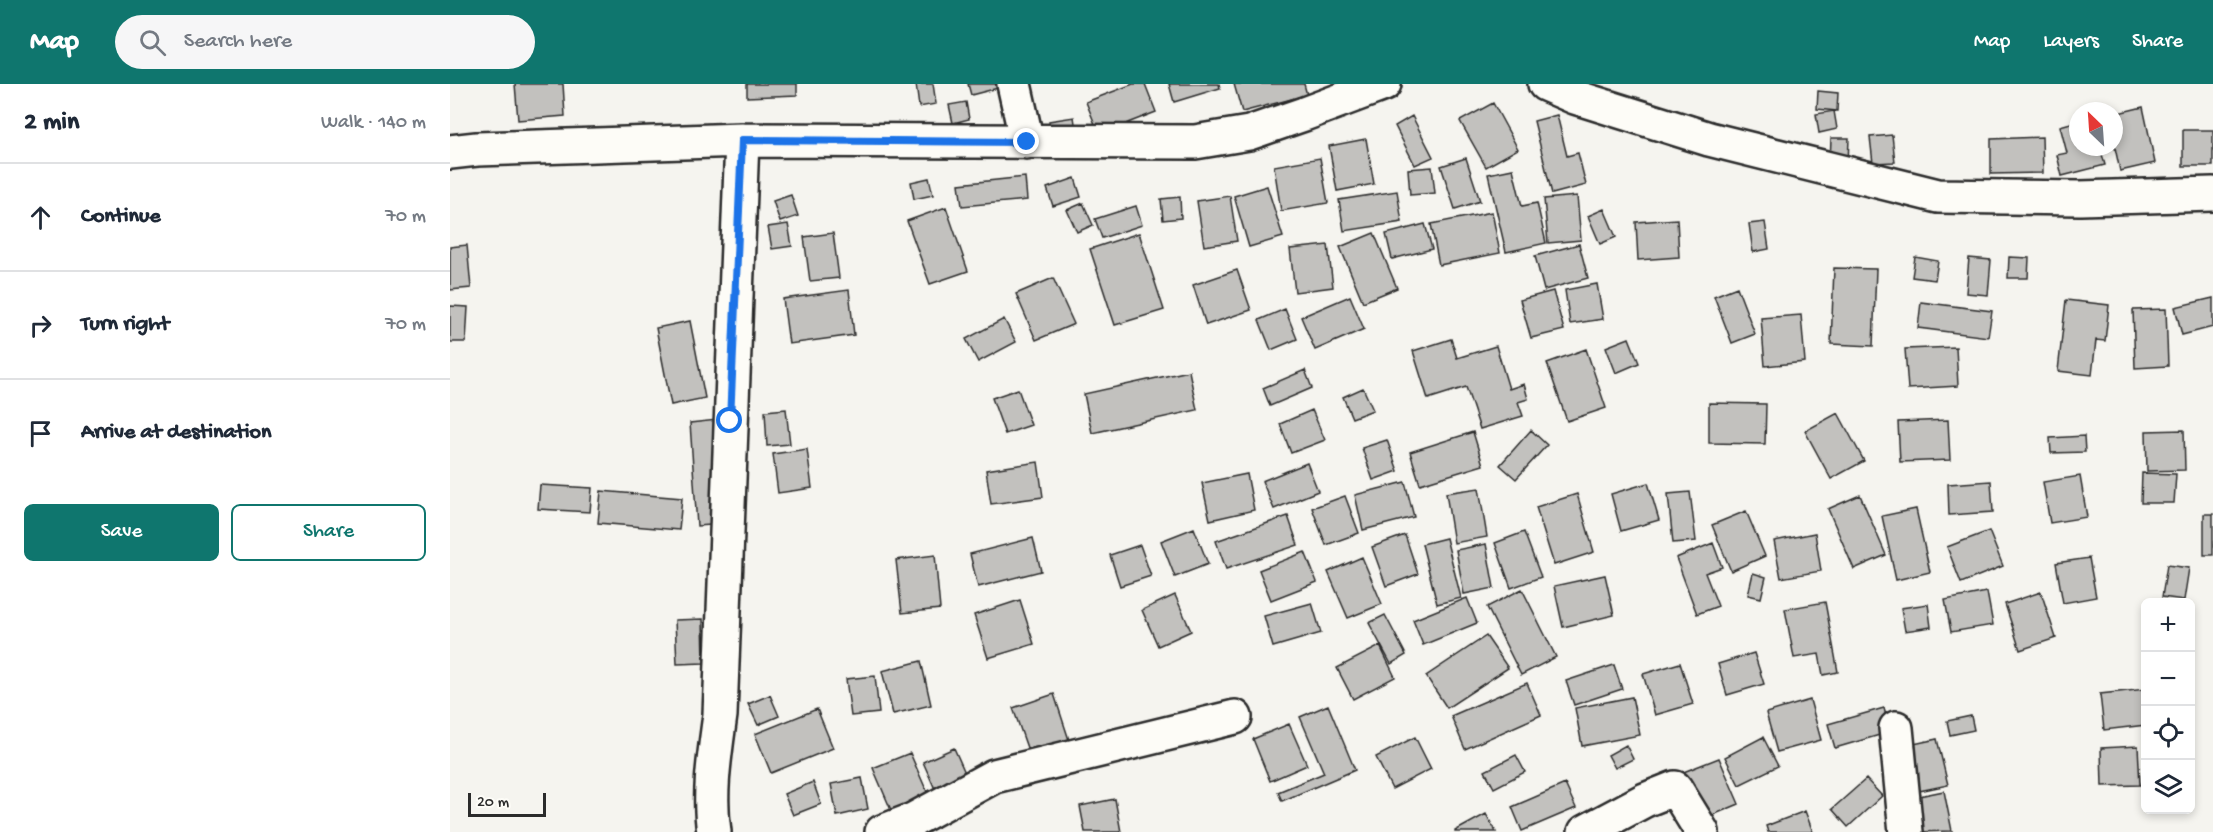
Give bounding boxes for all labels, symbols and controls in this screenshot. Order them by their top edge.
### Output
search box [115,15,535,69]
text: Map [30,26,79,59]
icon: search [136,26,169,59]
text: Search here [184,29,292,55]
text: Map [1974,30,2010,55]
text: Layers [2043,30,2099,55]
text: Share [2132,30,2183,55]
north arrow [2069,102,2123,156]
text: 2 min [24,108,79,139]
text: Walk · 140 m [321,112,426,135]
route end [1013,128,1039,154]
icon: ahead [24,201,57,234]
text: Continue [81,204,161,230]
text: 70 m [385,206,426,229]
icon: right [24,309,57,342]
text: Turn right [81,312,169,338]
text: 70 m [385,314,426,337]
route start [716,407,742,433]
icon: arrive [24,417,57,450]
text: Arrive at destination [81,420,271,446]
button: Save [24,504,219,561]
button: Share [231,504,426,561]
map controls [2141,598,2195,814]
button: + [2141,598,2195,652]
button: − [2141,652,2195,706]
button: locate [2141,706,2195,760]
button: layers [2141,760,2195,814]
scale bar [468,790,546,818]
text: 20 m [477,794,509,813]

